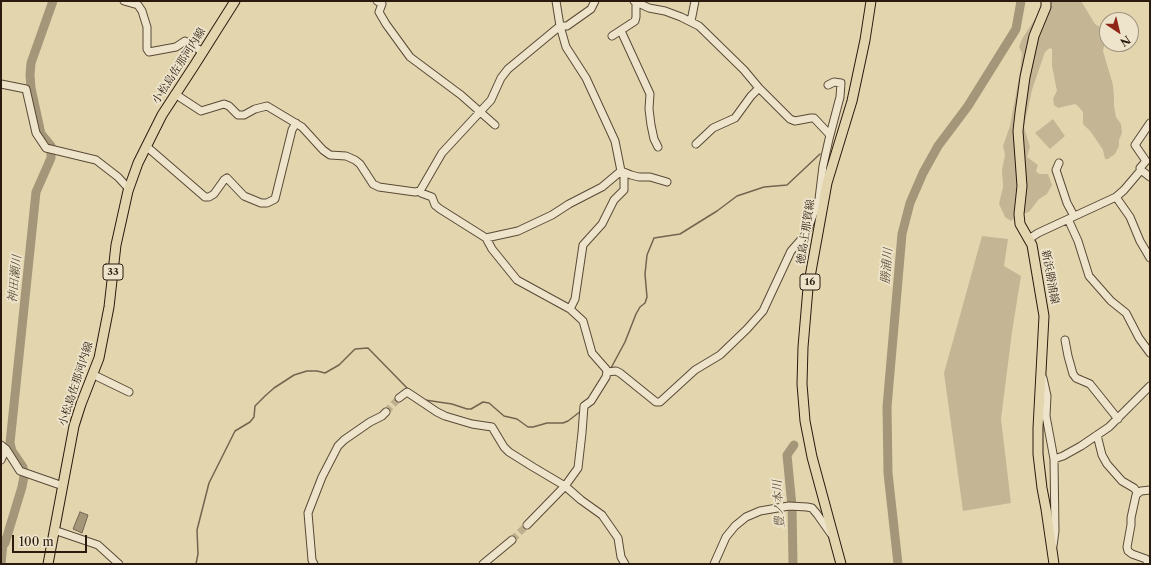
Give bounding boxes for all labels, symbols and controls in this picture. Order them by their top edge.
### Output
north arrow [1099,12,1139,52]
street label: 小松島佐那河内線 [150,26,208,106]
text: N [1117,33,1133,49]
street label: 徳島上那賀線 [794,198,818,266]
water label: 勝浦川 [878,247,896,285]
street label: 新浜勝浦線 [1039,249,1061,305]
water label: 神田瀬川 [5,254,25,304]
road number: 33 [103,264,123,280]
road number: 16 [800,274,820,290]
street label: 小松島佐那河内線 [56,340,96,428]
water label: 豊ノ本川 [771,480,787,528]
scale bar [14,527,89,553]
text: 100 m [19,534,54,549]

